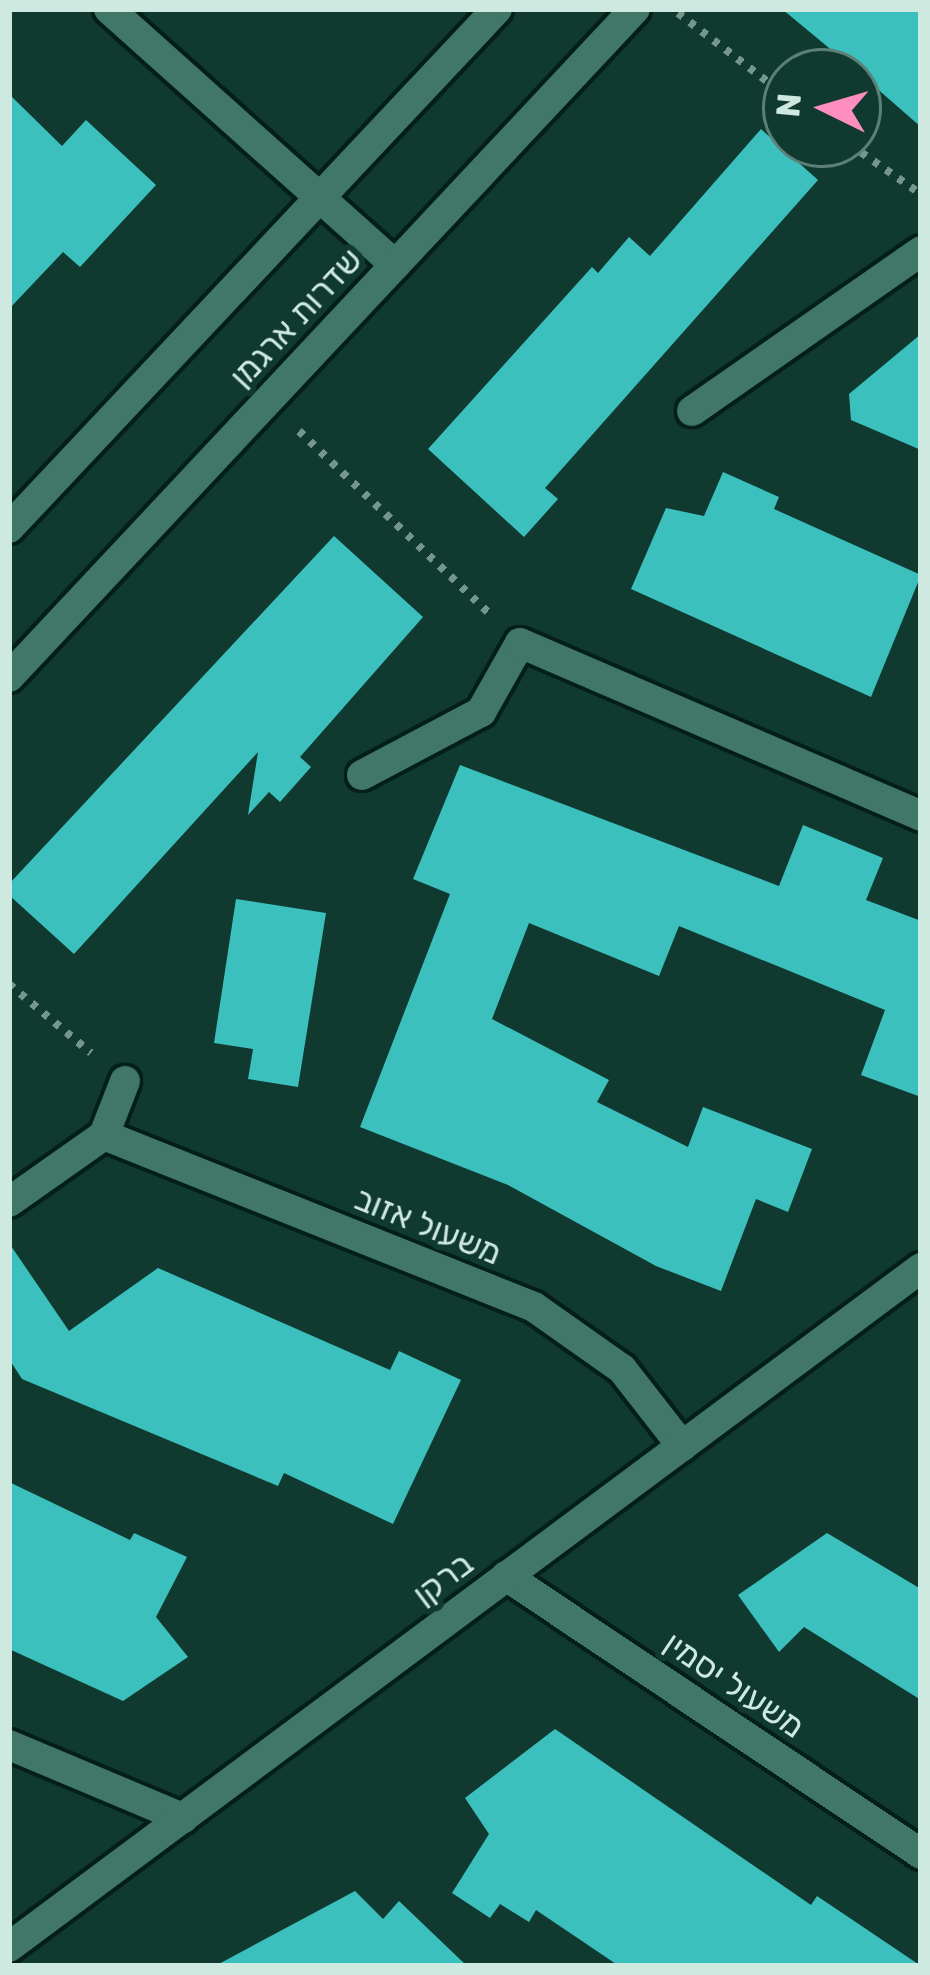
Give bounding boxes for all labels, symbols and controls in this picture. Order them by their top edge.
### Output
north arrow [762,48,882,168]
text: N [768,92,809,119]
street label: שדרות ארגמן [222,240,370,396]
street label: משעול אזוב [349,1179,507,1273]
street label: ברקן [405,1544,481,1614]
street label: משעול יסמין [656,1623,812,1747]

